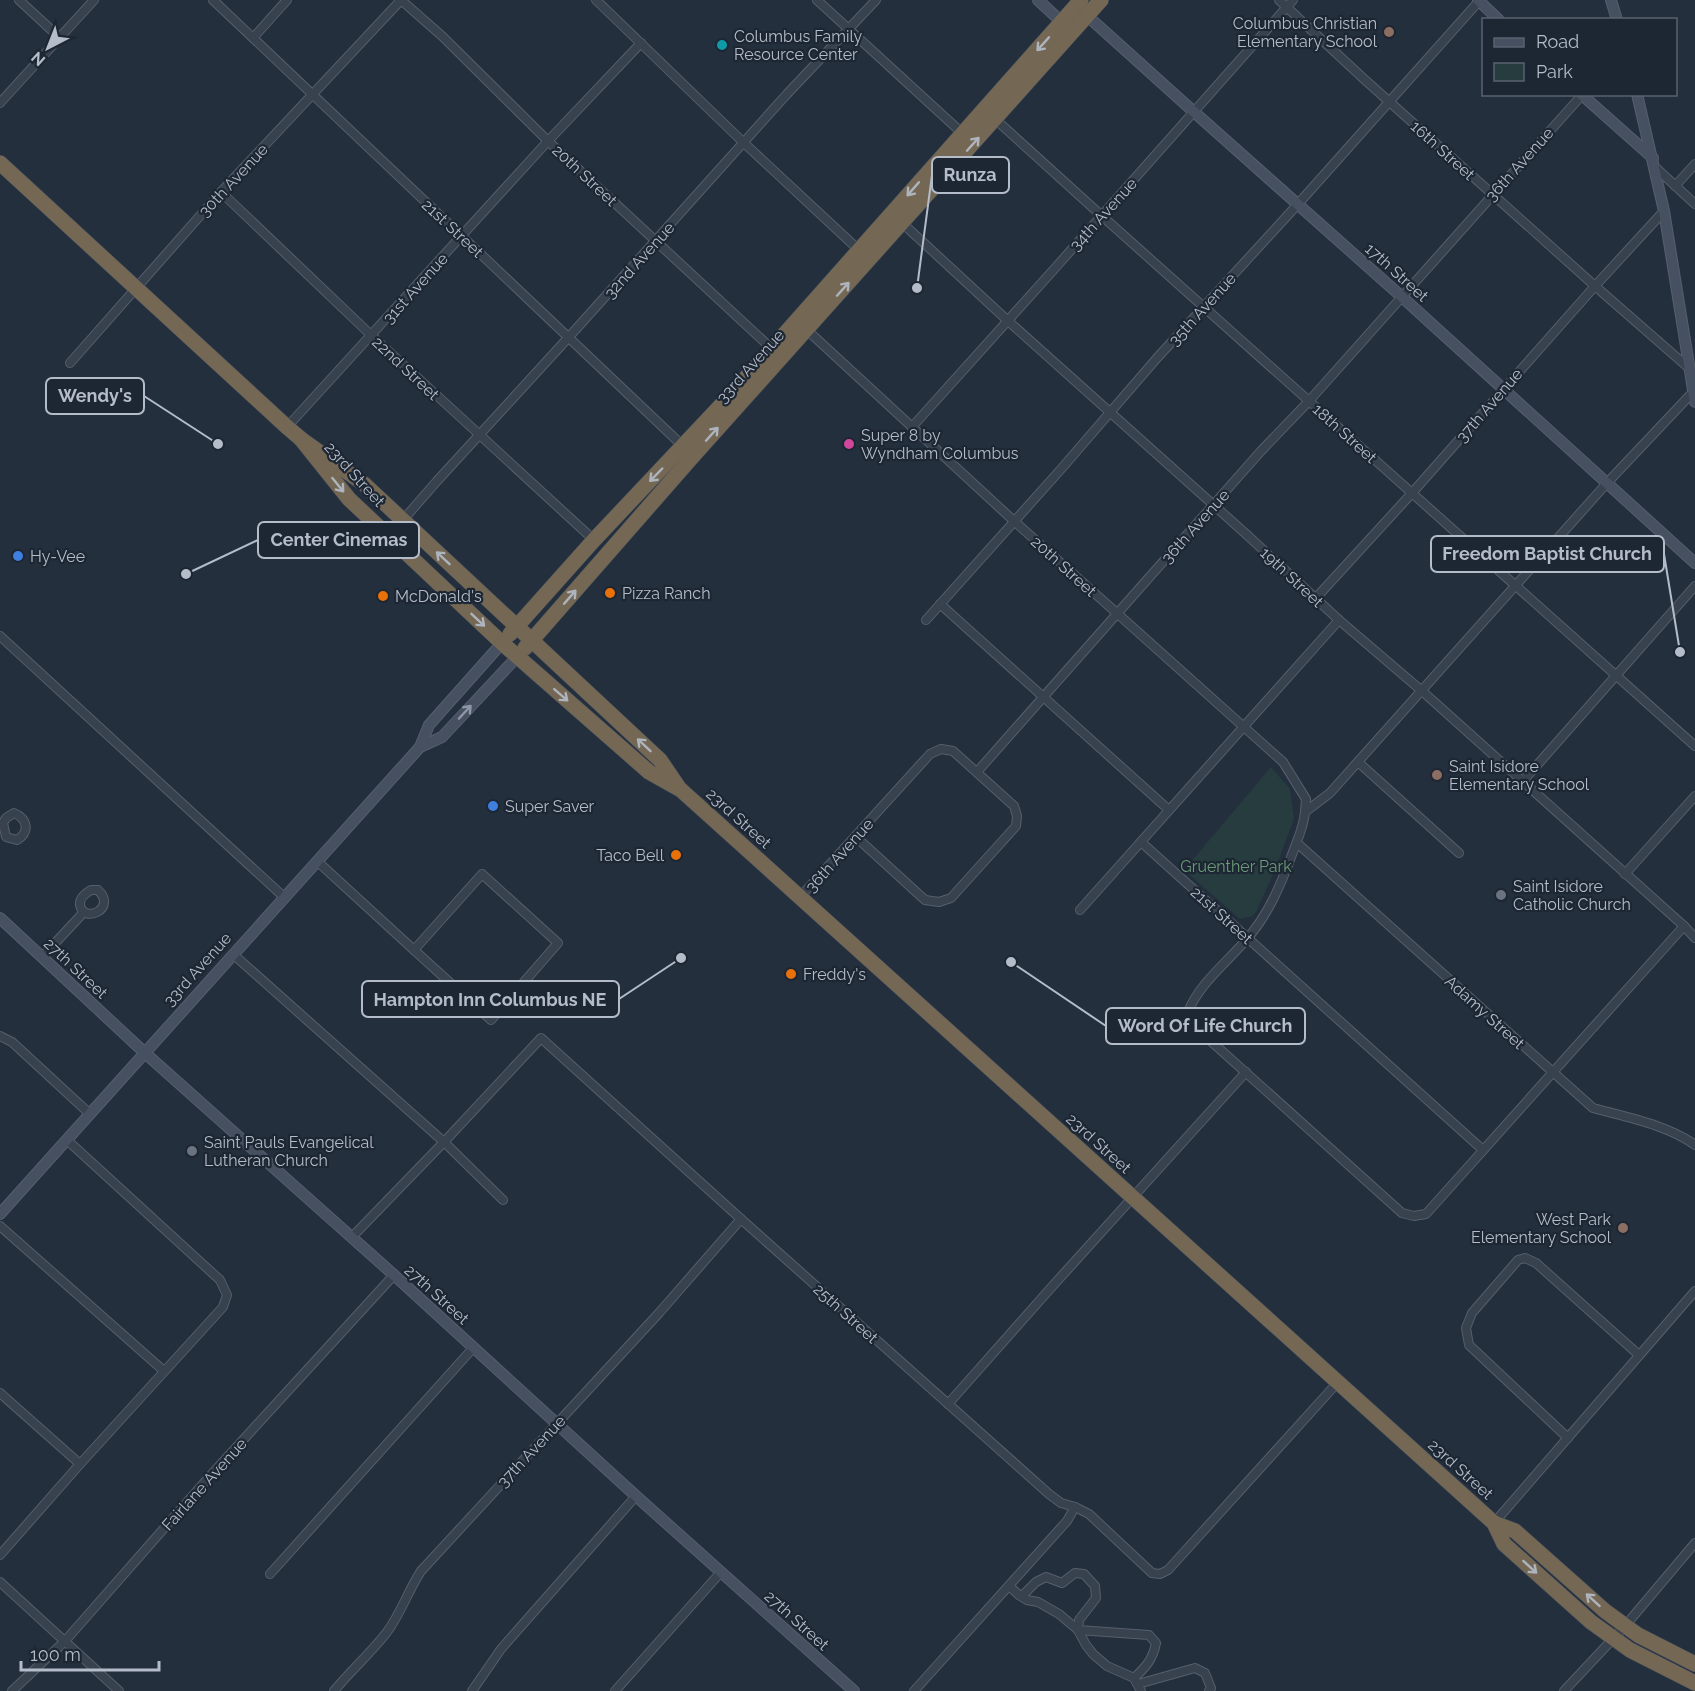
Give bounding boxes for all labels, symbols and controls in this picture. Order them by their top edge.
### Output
place label: Columbus Christian Elementary School [1233,14,1378,51]
north arrow [18,18,78,78]
legend [1482,18,1677,96]
marker: Columbus Christian Elementary School [1382,25,1396,39]
place label: Columbus Family Resource Center [734,27,863,64]
text: Road [1536,31,1579,52]
one-way arrow [1036,36,1050,51]
marker: Columbus Family Resource Center [715,38,729,52]
text: N [27,48,49,70]
text: Park [1536,61,1573,82]
street label: 16th Street [1407,117,1479,184]
street label: 36th Avenue [1481,124,1557,205]
one-way arrow [966,137,980,152]
street label: 30th Avenue [195,140,272,221]
street label: 20th Street [548,141,621,210]
callout: Runza [932,157,1009,193]
text: Runza [943,164,997,185]
street label: 34th Avenue [1066,174,1141,255]
one-way arrow [906,181,920,196]
street label: 21st Street [418,195,488,262]
street label: 32nd Avenue [600,218,679,302]
street label: 17th Street [1361,239,1433,306]
street label: 31st Avenue [379,249,452,327]
street label: 35th Avenue [1165,269,1240,350]
one-way arrow [836,282,850,297]
street label: 33rd Avenue [712,326,788,407]
street label: 22nd Street [368,333,443,405]
street label: 37th Avenue [1452,365,1527,446]
callout: Wendy's [46,378,144,414]
text: Wendy's [58,385,132,406]
street label: 18th Street [1309,400,1381,467]
place label: Super 8 by Wyndham Columbus [861,426,1019,463]
one-way arrow [705,427,719,442]
marker: Super 8 by Wyndham Columbus [842,437,856,451]
street label: 23rd Street [321,438,389,511]
one-way arrow [649,467,663,482]
one-way arrow [331,477,345,492]
street label: 36th Avenue [1157,486,1233,567]
callout: Center Cinemas [258,522,419,558]
text: Center Cinemas [271,529,408,550]
street label: 20th Street [1027,532,1101,601]
callout: Freedom Baptist Church [1431,536,1664,572]
street label: 19th Street [1256,543,1328,612]
text: Freedom Baptist Church [1442,543,1652,564]
place label: Hy-Vee [30,547,85,566]
marker: Hy-Vee [11,549,25,563]
one-way arrow [436,551,451,565]
place label: Pizza Ranch [622,584,710,603]
marker: Pizza Ranch [603,586,617,600]
place label: McDonald's [395,587,482,606]
marker: McDonald's [376,589,390,603]
one-way arrow [563,590,577,605]
one-way arrow [471,613,486,627]
one-way arrow [553,688,568,702]
one-way arrow [458,705,473,720]
one-way arrow [637,738,652,753]
place label: Saint Isidore Elementary School [1449,757,1590,794]
marker: Saint Isidore Elementary School [1430,768,1444,782]
street label: 23rd Street [702,784,775,853]
place label: Super Saver [505,797,595,816]
marker: Super Saver [486,799,500,813]
street label: 36th Avenue [801,815,877,896]
place label: Taco Bell [596,846,665,865]
marker: Taco Bell [669,848,683,862]
park label: Gruenther Park [1180,857,1292,876]
place label: Saint Isidore Catholic Church [1513,877,1631,914]
street label: 21st Street [1187,883,1257,949]
marker: Saint Isidore Catholic Church [1494,888,1508,902]
street label: 33rd Avenue [159,929,235,1010]
street label: 27th Street [40,934,112,1003]
place label: Freddy's [803,965,866,984]
marker: Freddy's [784,967,798,981]
street label: Adamy Street [1441,972,1529,1053]
callout: Hampton Inn Columbus NE [362,981,619,1017]
text: Hampton Inn Columbus NE [374,989,607,1010]
callout: Word Of Life Church [1106,1008,1305,1044]
text: Word Of Life Church [1118,1015,1292,1036]
street label: 23rd Street [1062,1109,1135,1178]
place label: Saint Pauls Evangelical Lutheran Church [204,1133,374,1170]
marker: Saint Pauls Evangelical Lutheran Church [185,1144,199,1158]
place label: West Park Elementary School [1471,1210,1612,1247]
marker: West Park Elementary School [1616,1221,1630,1235]
street label: 27th Street [401,1261,473,1329]
street label: 25th Street [810,1279,882,1348]
street label: 37th Avenue [493,1411,569,1491]
street label: Fairlane Avenue [158,1434,251,1534]
street label: 23rd Street [1424,1435,1497,1504]
one-way arrow [1522,1560,1537,1574]
street label: 27th Street [761,1587,833,1655]
one-way arrow [1585,1593,1600,1607]
scale bar [21,1634,159,1672]
text: 100 m [30,1644,81,1665]

